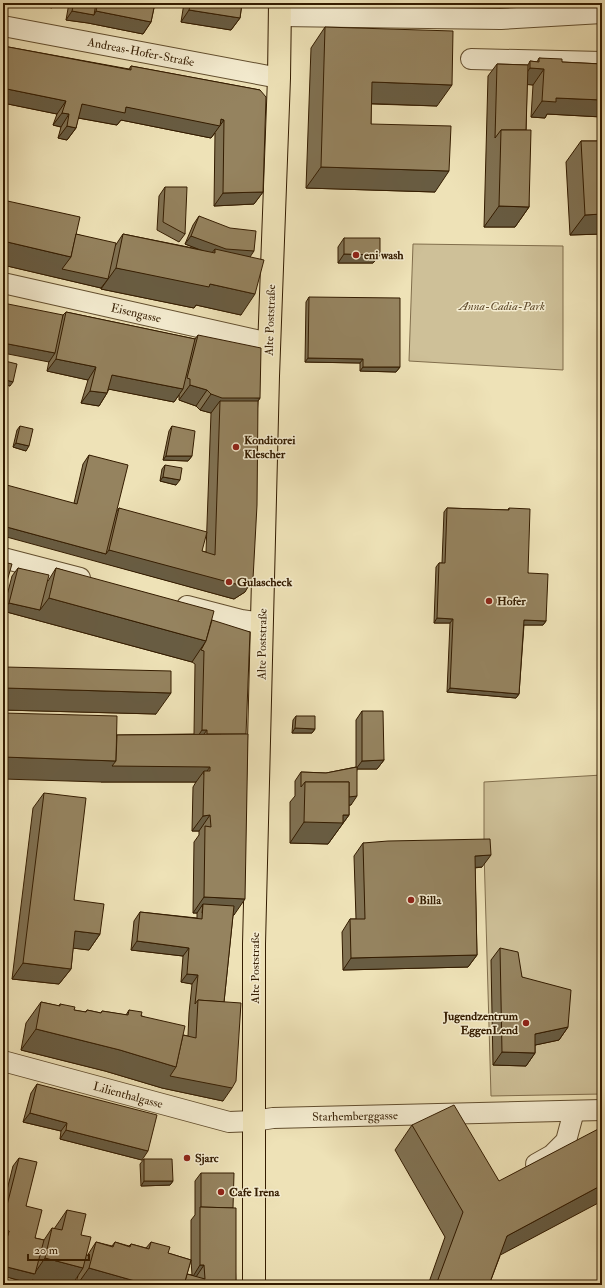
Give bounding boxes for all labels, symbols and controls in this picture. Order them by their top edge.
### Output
street label: Andreas-Hofer-Straße [85,35,196,70]
place label: eni wash [364,248,404,263]
marker: eni wash [351,250,361,260]
street label: Alte Poststraße [262,284,279,357]
park label: Anna-Cadia-Park [457,299,545,314]
street label: Eisengasse [109,300,163,327]
place label: Konditorei Klescher [244,433,296,462]
marker: Konditorei Klescher [231,442,241,452]
place label: Gulascheck [237,575,292,590]
marker: Gulascheck [224,577,234,587]
place label: Hofer [497,594,526,609]
marker: Hofer [484,596,494,606]
street label: Alte Poststraße [254,608,271,681]
place label: Billa [419,893,442,908]
marker: Billa [406,895,416,905]
street label: Alte Poststraße [248,932,263,1005]
place label: Jugendzentrum EggenLend [442,1009,519,1038]
marker: Jugendzentrum EggenLend [521,1018,531,1028]
street label: Lilienthalgasse [91,1079,164,1112]
street label: Starhemberggasse [312,1108,398,1125]
place label: Sjarc [195,1151,219,1166]
marker: Sjarc [182,1153,192,1163]
place label: Cafe Irena [229,1185,281,1200]
marker: Cafe Irena [216,1187,226,1197]
scale bar [28,1236,89,1262]
text: 20 m [34,1243,59,1258]

